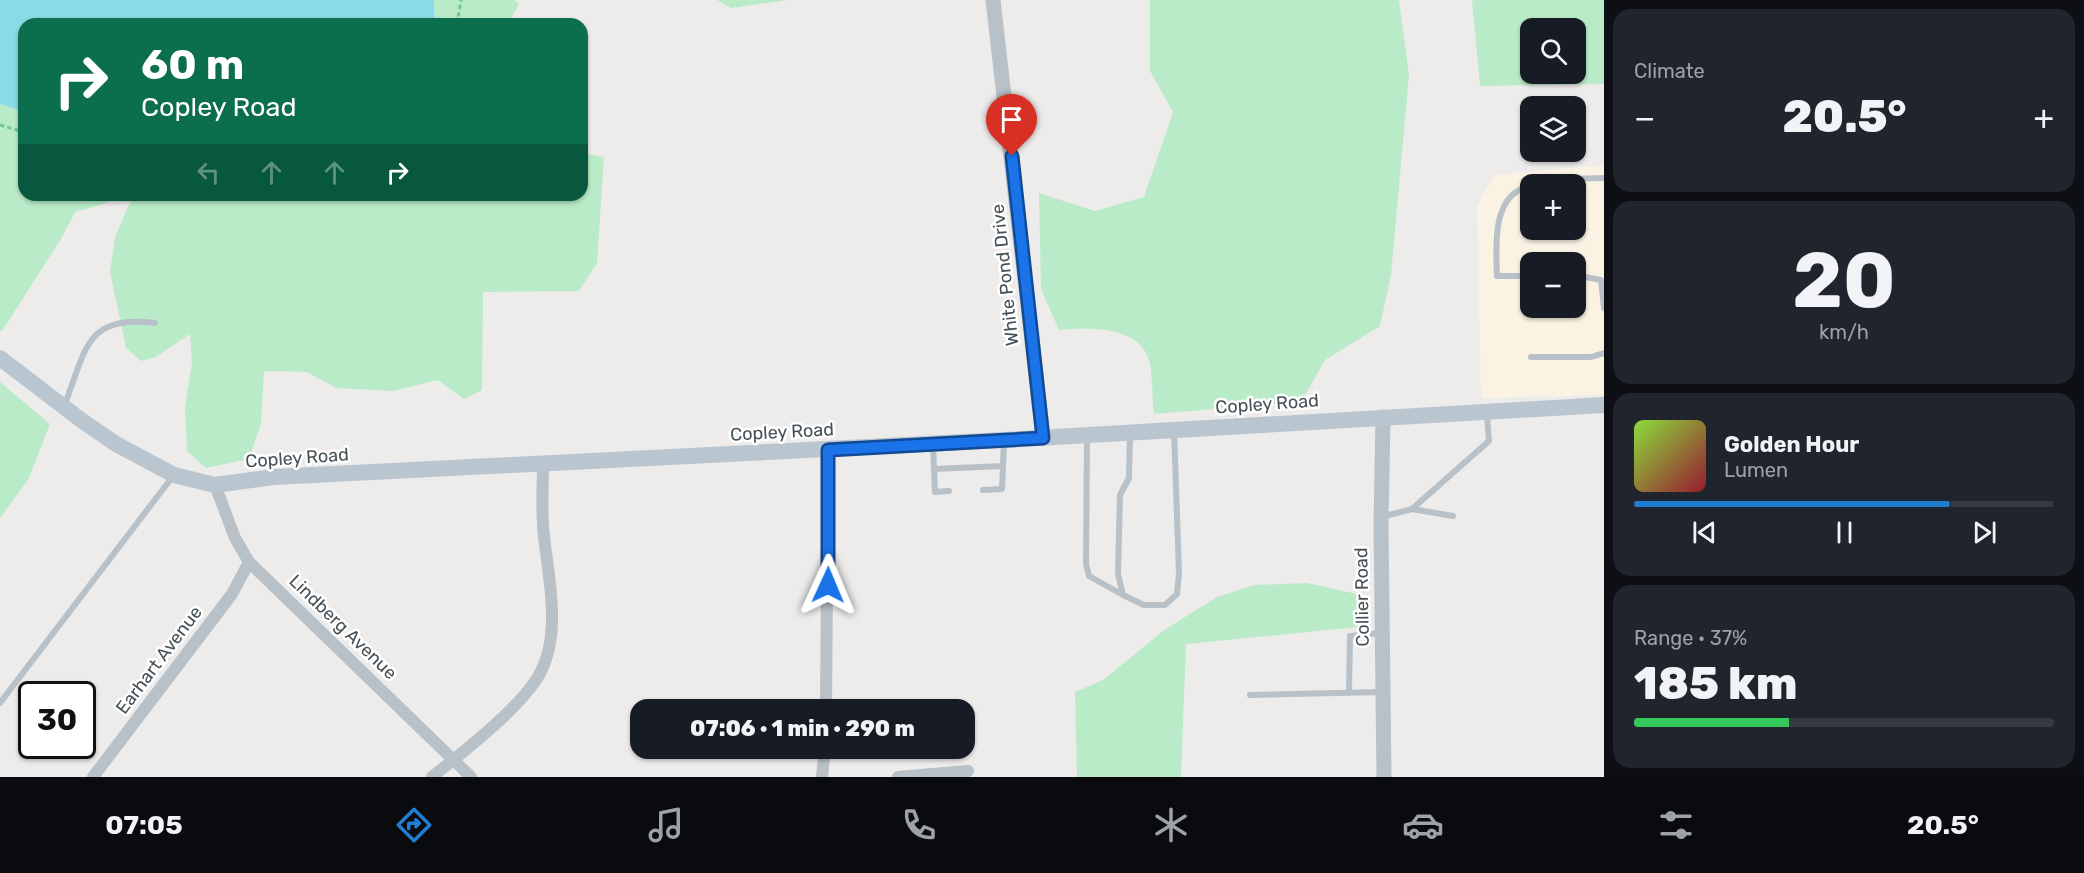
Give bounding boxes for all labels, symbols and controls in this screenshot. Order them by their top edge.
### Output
map controls [1520,18,1586,318]
button: search [1520,18,1586,84]
text: 60 m [141,40,244,90]
icon: right [42,42,120,120]
text: Climate [1634,59,1705,83]
text: 20.5° [1782,90,1907,143]
text: Copley Road [141,91,297,123]
pin [986,94,1037,156]
button: layers [1520,96,1586,162]
text: − [1634,98,1655,137]
text: + [2033,98,2054,137]
icon: arrive [995,103,1028,136]
icon: left [192,156,225,189]
icon: ahead [255,156,288,189]
icon: ahead [318,156,351,189]
icon: right [381,156,414,189]
button: + [1520,174,1586,240]
street label: White Pond Drive [987,203,1023,347]
text: 20 [1792,234,1896,327]
button: − [1520,252,1586,318]
text: km/h [1819,320,1869,344]
street label: Copley Road [1215,389,1319,419]
street label: Copley Road [730,418,834,446]
text: Golden Hour [1724,431,1859,458]
street label: Copley Road [245,443,349,473]
text: Lumen [1724,458,1788,482]
icon: previous [1688,516,1721,549]
icon: pause [1828,516,1861,549]
icon: next [1968,516,2001,549]
street label: Collier Road [1350,547,1374,647]
position arrow [796,553,860,617]
street label: Lindberg Avenue [285,570,401,684]
street label: Earhart Avenue [111,602,207,718]
text: Range · 37% [1634,626,1747,650]
text: 185 km [1634,657,1797,710]
speed limit sign: 30 [18,681,96,759]
text: 07:06 · 1 min · 290 m [690,715,915,742]
icon: directions [393,804,435,846]
icon: music [645,804,687,846]
icon: phone [898,804,940,846]
icon: climate [1150,804,1192,846]
icon: car [1402,804,1444,846]
icon: filters [1655,804,1697,846]
text: 07:05 [105,809,183,841]
text: 20.5° [1907,809,1979,841]

